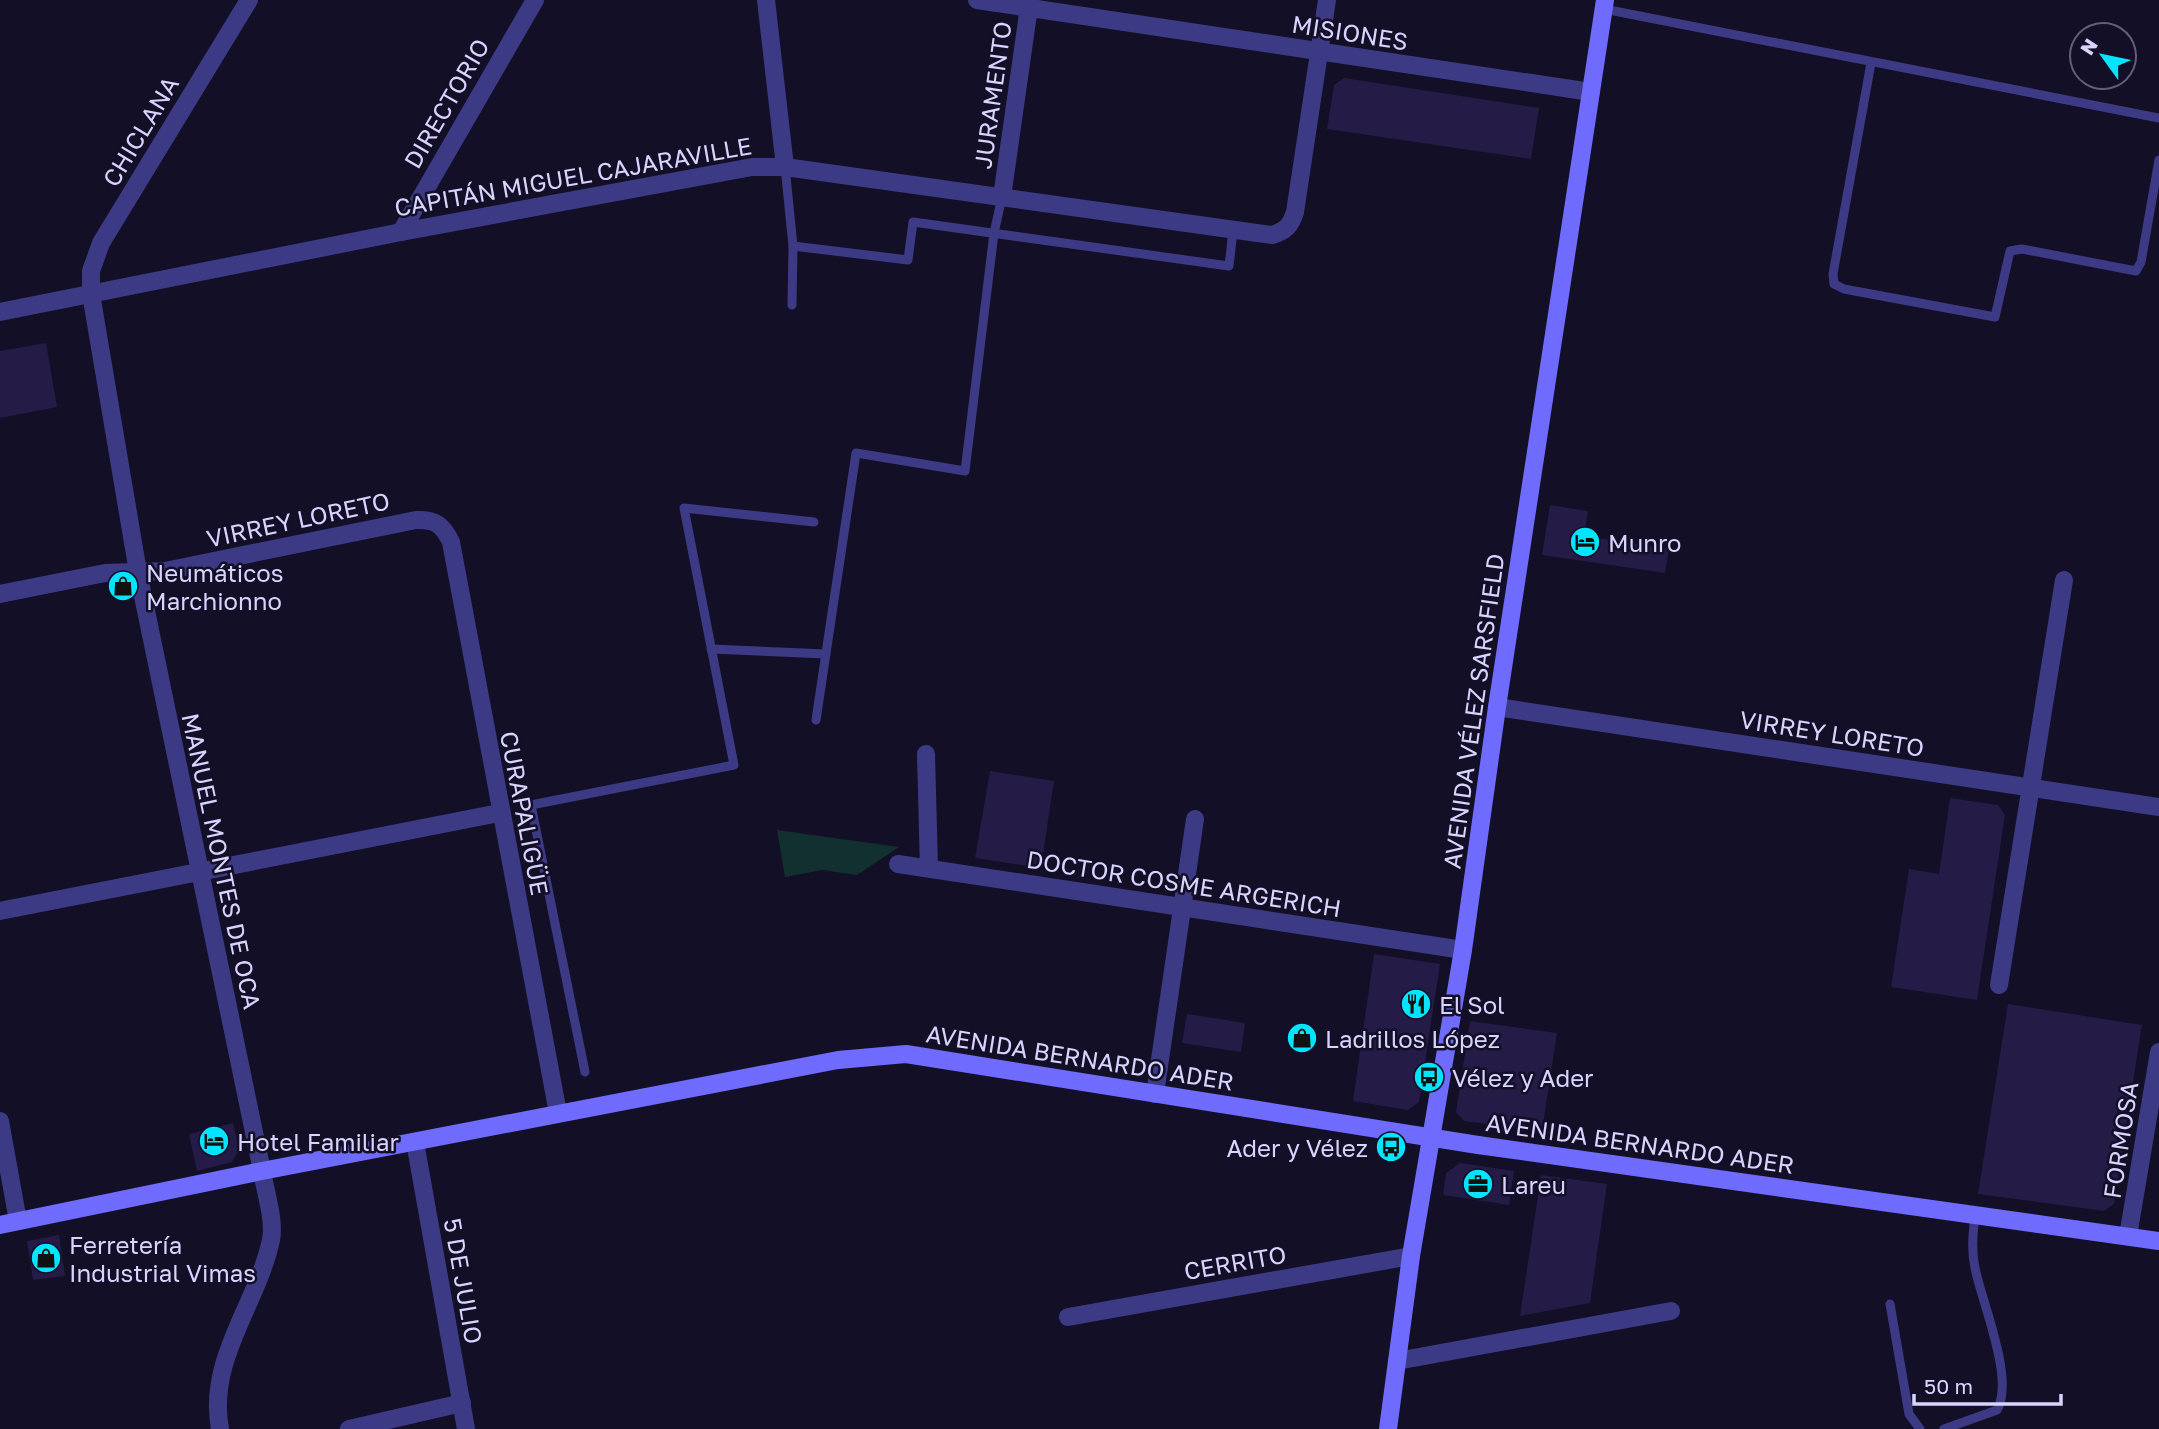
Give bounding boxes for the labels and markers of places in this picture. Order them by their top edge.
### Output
hotel icon: Munro [1568,525,1602,559]
place label: Munro [1608,528,1681,557]
place label: Neumáticos Marchionno [146,558,283,615]
shop icon: Neumáticos Marchionno [106,569,140,603]
restaurant icon: El Sol [1399,987,1433,1021]
place label: El Sol [1439,990,1505,1019]
shop icon: Ladrillos López [1285,1021,1319,1055]
place label: Ladrillos López [1325,1024,1500,1053]
bus stop icon: Vélez y Ader [1412,1060,1446,1094]
place label: Vélez y Ader [1452,1063,1593,1092]
hotel icon: Hotel Familiar [197,1124,231,1158]
place label: Hotel Familiar [237,1127,399,1156]
bus stop icon: Ader y Vélez [1374,1130,1408,1164]
place label: Ader y Vélez [1227,1133,1368,1162]
office icon: Lareu [1461,1167,1495,1201]
place label: Lareu [1501,1170,1566,1199]
place label: Ferretería Industrial Vimas [69,1230,256,1287]
shop icon: Ferretería Industrial Vimas [29,1241,63,1275]

